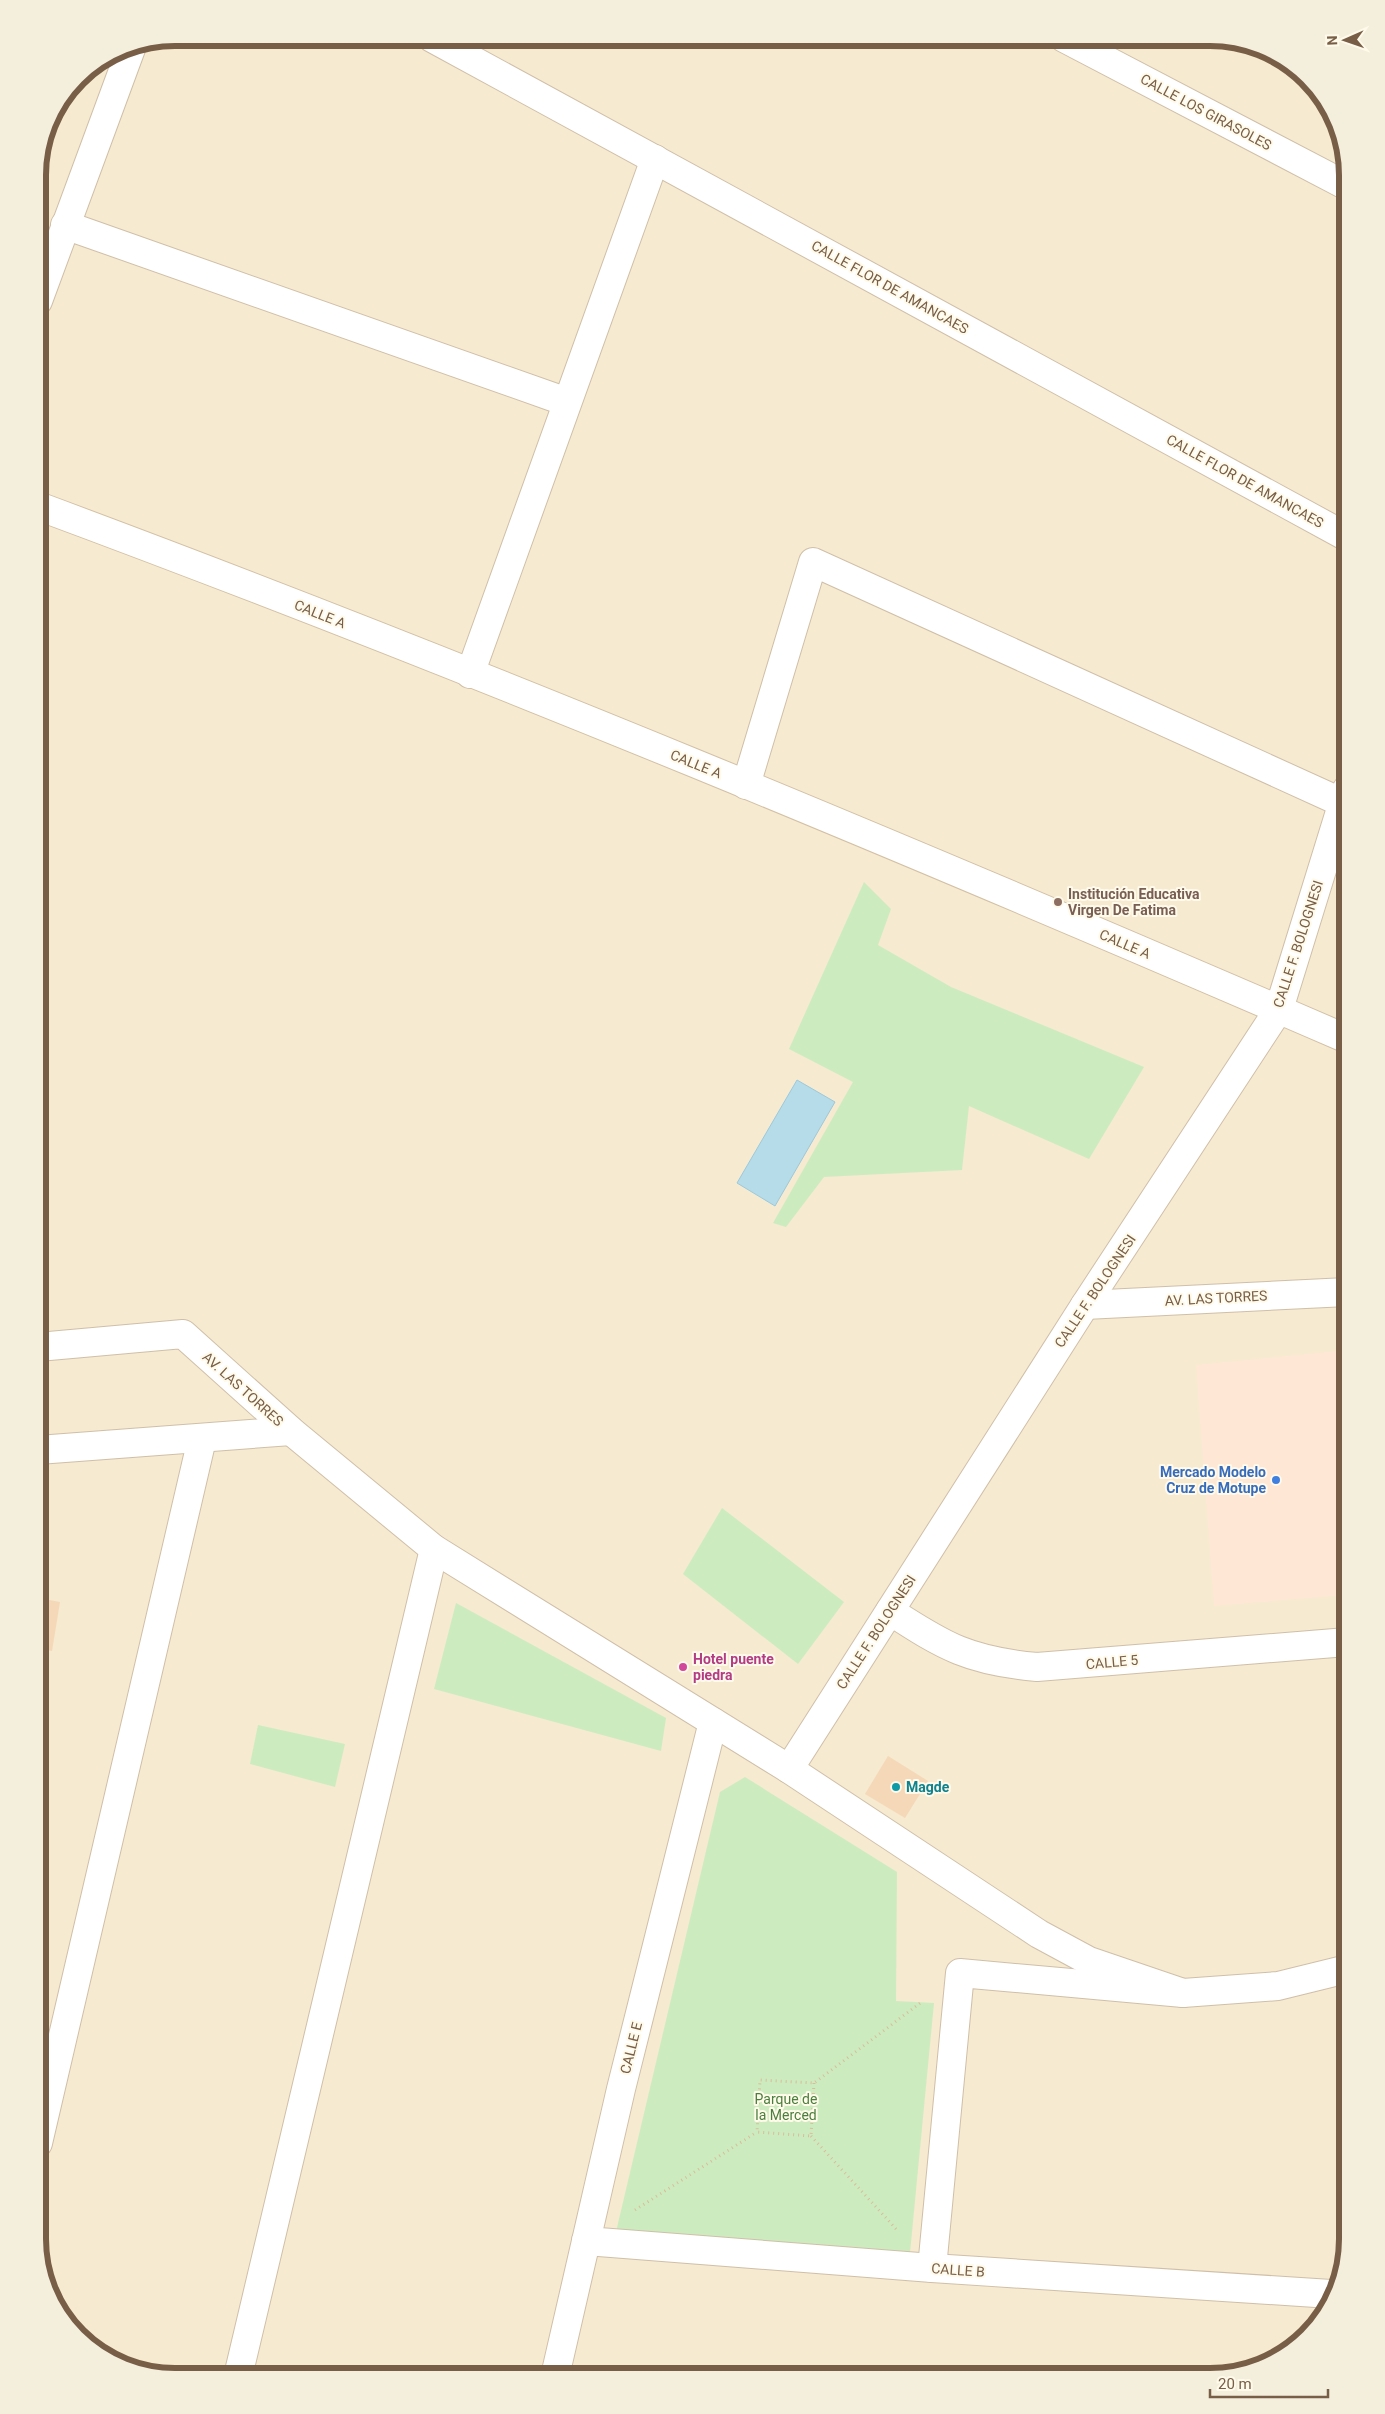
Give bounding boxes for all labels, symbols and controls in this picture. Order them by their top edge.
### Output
north arrow [1320,15,1370,65]
text: N [1324,35,1340,46]
street label: CALLE LOS GIRASOLES [1138,71,1274,153]
street label: CALLE FLOR DE AMANCAES [809,237,971,337]
street label: CALLE FLOR DE AMANCAES [1164,431,1326,531]
street label: CALLE A [292,596,348,632]
street label: CALLE A [668,746,724,782]
street label: CALLE F. BOLOGNESI [1270,878,1326,1010]
place label: Institución Educativa Virgen De Fatima [1068,886,1200,918]
marker: Institución Educativa Virgen De Fatima [1052,896,1064,908]
street label: CALLE A [1097,926,1153,962]
street label: CALLE F. BOLOGNESI [1051,1231,1139,1351]
street label: AV. LAS TORRES [1164,1287,1268,1309]
street label: AV. LAS TORRES [199,1349,287,1429]
place label: Mercado Modelo Cruz de Motupe [1160,1464,1266,1496]
marker: Mercado Modelo Cruz de Motupe [1270,1474,1282,1486]
street label: CALLE F. BOLOGNESI [833,1572,919,1692]
place label: Hotel puente piedra [693,1651,774,1683]
street label: CALLE 5 [1085,1652,1139,1672]
marker: Hotel puente piedra [677,1661,689,1673]
place label: Magde [906,1779,950,1795]
marker: Magde [890,1781,902,1793]
street label: CALLE E [617,2020,645,2076]
park label: Parque de la Merced [755,2091,817,2123]
street label: CALLE B [931,2260,985,2280]
scale bar [1210,2366,1328,2398]
text: 20 m [1218,2375,1252,2393]

